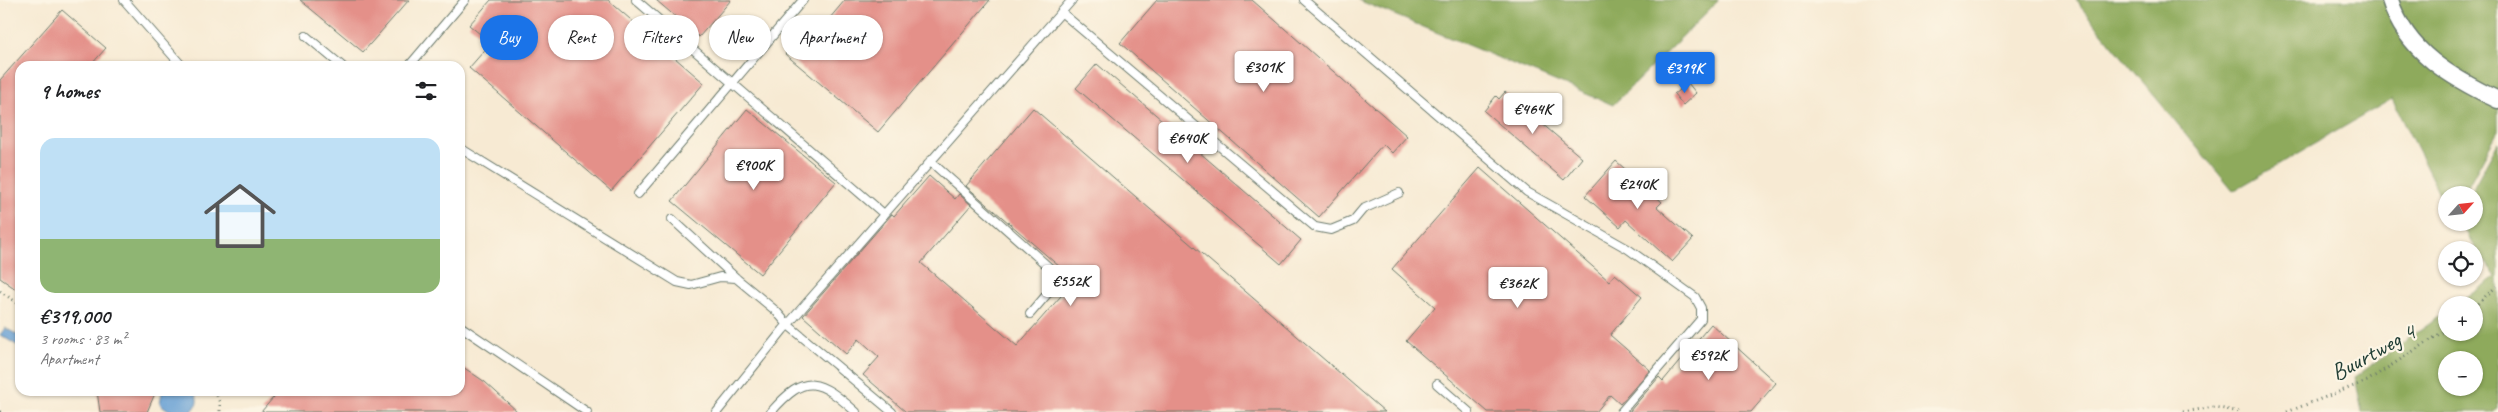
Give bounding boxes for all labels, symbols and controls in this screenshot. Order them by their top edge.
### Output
chip: Buy [480,15,538,60]
chip: Rent [548,15,614,60]
chip: Filters [624,15,699,60]
chip: New [709,15,771,60]
chip: Apartment [781,15,883,60]
pin: €301K [1229,51,1299,93]
pin: €319K [1650,52,1720,94]
text: €301K [1246,57,1282,77]
text: €319K [1667,58,1703,78]
icon: filters [412,77,440,105]
text: 9 homes [40,78,99,104]
pin: €464K [1498,92,1568,135]
text: €464K [1514,99,1552,119]
pin: €640K [1153,121,1223,164]
text: €640K [1169,128,1207,148]
pin: €900K [719,148,789,191]
text: €900K [736,155,772,175]
pin: €240K [1603,168,1673,210]
icon: home [195,171,285,261]
text: €240K [1620,174,1656,194]
north arrow [2438,186,2482,231]
map controls [2438,186,2483,396]
button: locate [2438,241,2483,286]
pin: €552K [1036,264,1106,307]
pin: €362K [1483,266,1553,309]
text: €552K [1053,271,1089,291]
text: €362K [1499,273,1537,293]
button: + [2438,296,2483,341]
text: €319,000 [40,303,110,329]
street label: Buurtweg 4 [2325,315,2422,387]
text: 3 rooms · 83 m² [40,329,126,349]
pin: €592K [1674,338,1744,381]
text: €592K [1691,345,1727,365]
text: Apartment [40,349,99,369]
button: − [2438,351,2483,396]

